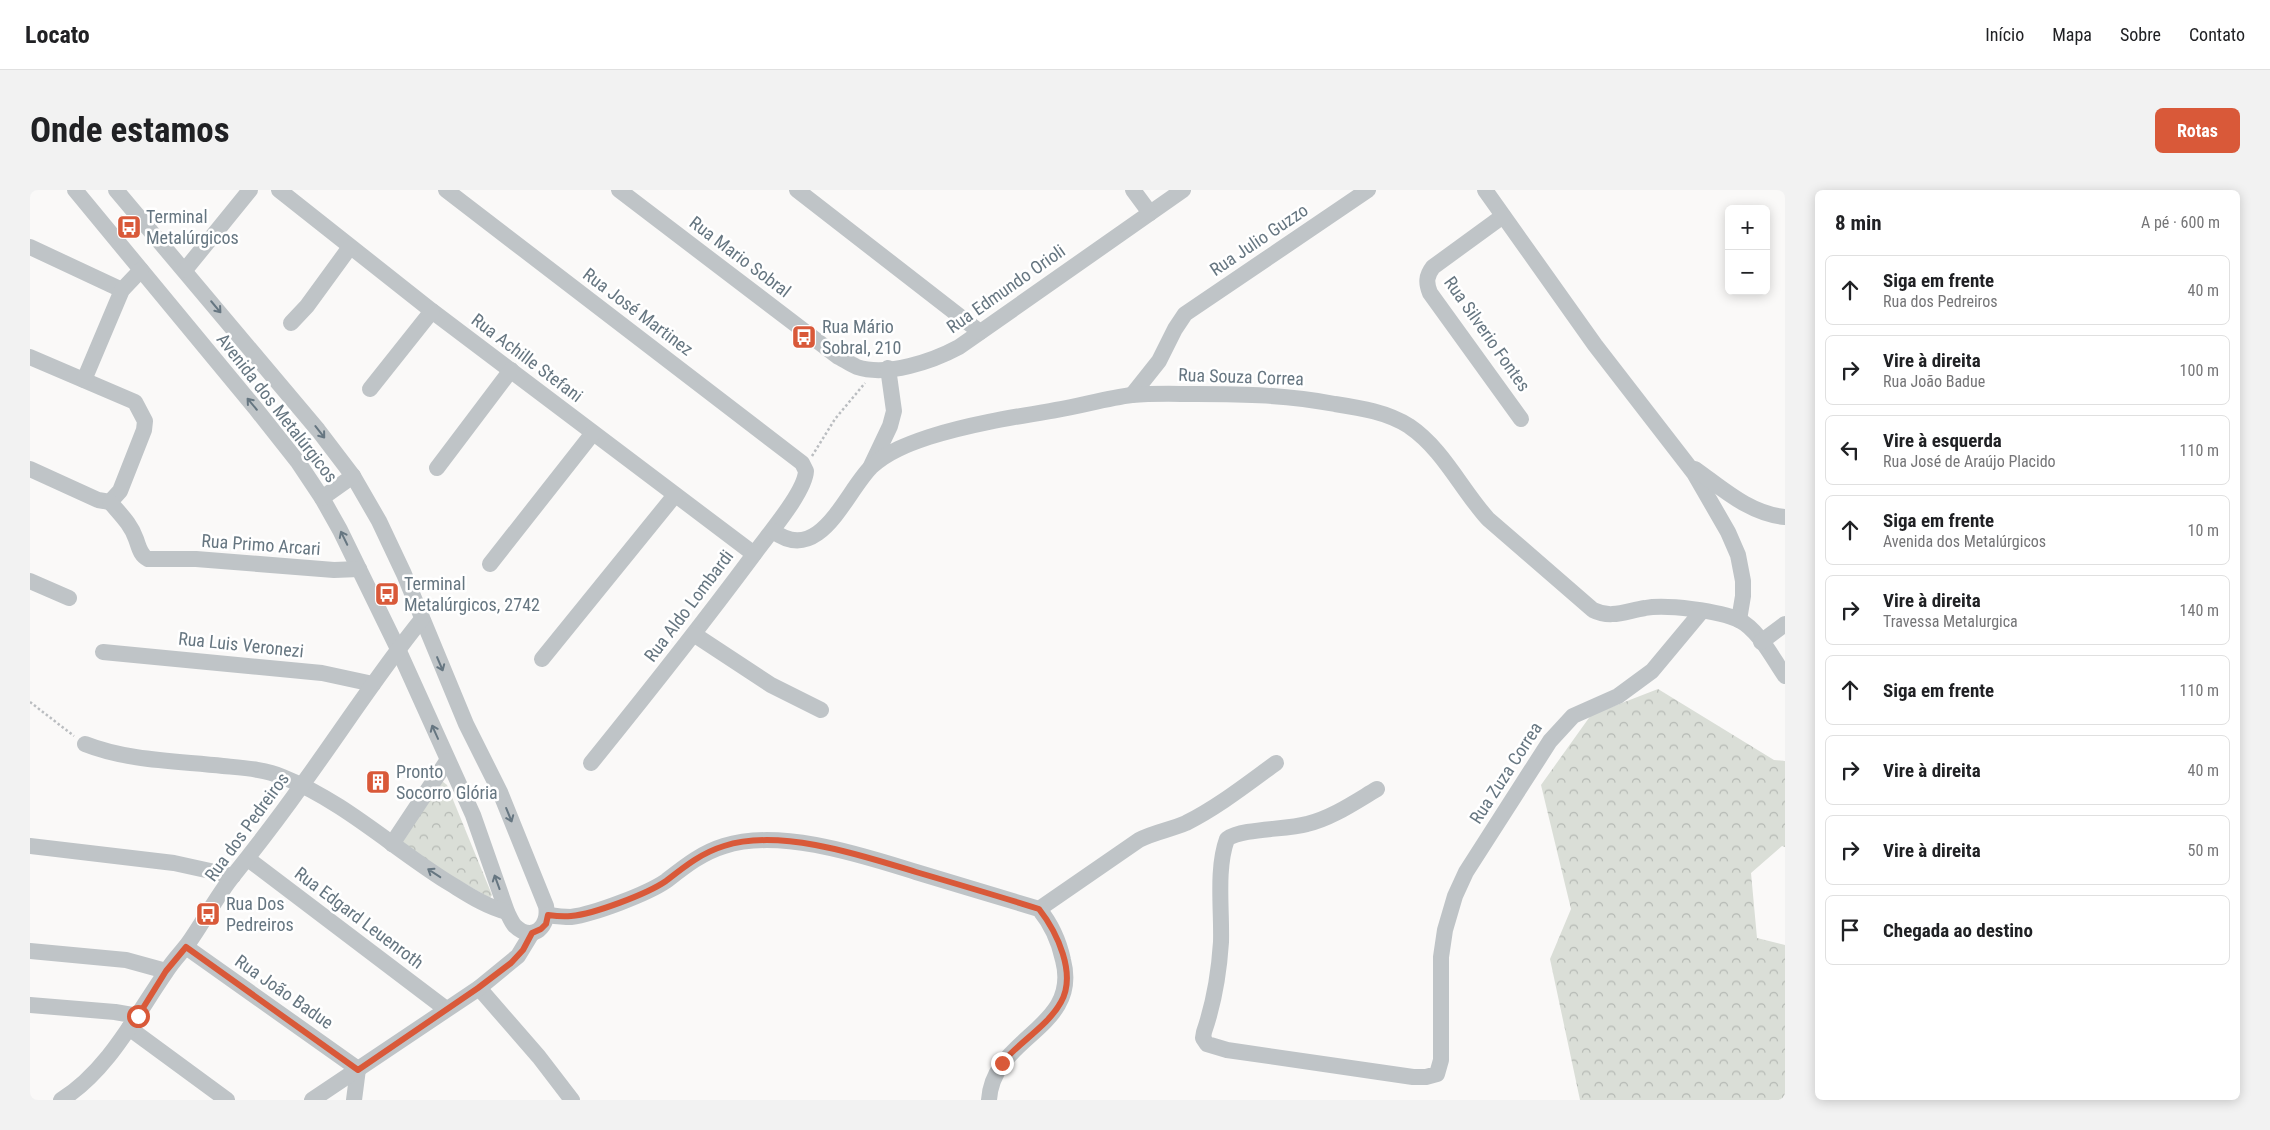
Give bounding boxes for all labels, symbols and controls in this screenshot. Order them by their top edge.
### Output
text: Locato [25,21,90,49]
text: Início [1985,24,2024,45]
text: Mapa [2052,24,2092,45]
text: Sobre [2120,24,2161,45]
text: Contato [2189,24,2245,45]
button: Rotas [2155,108,2240,153]
text: Onde estamos [30,110,230,151]
street label: Rua Julio Guzzo [1206,199,1312,280]
map controls [1725,205,1770,295]
button: + [1725,205,1770,250]
place label: Terminal Metalúrgicos [146,206,239,248]
text: 8 min [1835,211,1882,235]
street label: Rua Mario Sobral [686,212,795,301]
text: A pé · 600 m [2141,213,2220,232]
bus stop icon: Terminal Metalúrgicos [116,214,142,240]
street label: Rua Edmundo Orioli [943,240,1069,337]
button: − [1725,250,1770,295]
street label: Rua José Martinez [579,263,697,360]
text: Siga em frente [1883,269,1994,292]
street label: Rua Silverio Fontes [1440,272,1535,395]
icon: ahead [1836,276,1864,304]
text: 40 m [2187,281,2219,300]
text: Rua dos Pedreiros [1883,292,1998,311]
one-way arrow [210,300,221,313]
street label: Rua Achille Stefani [468,309,587,406]
place label: Rua Mário Sobral, 210 [822,316,901,358]
bus stop icon: Rua Mário Sobral, 210 [791,324,817,350]
street label: Avenida dos Metalúrgicos [213,329,342,486]
text: Vire à direita [1883,349,1981,372]
icon: right [1836,356,1864,384]
text: 100 m [2180,361,2219,380]
street label: Rua Souza Correa [1178,364,1304,389]
text: Rua João Badue [1883,372,1985,391]
one-way arrow [246,398,257,411]
one-way arrow [314,425,325,438]
text: Vire à esquerda [1883,429,2002,452]
icon: left [1836,436,1864,464]
text: 110 m [2180,441,2219,460]
text: Rua José de Araújo Placido [1883,452,2056,471]
text: Siga em frente [1883,509,1994,532]
icon: ahead [1836,516,1864,544]
text: 10 m [2187,521,2219,540]
street label: Rua Primo Arcari [201,530,321,559]
one-way arrow [339,530,349,545]
text: Avenida dos Metalúrgicos [1883,532,2046,551]
street label: Rua Aldo Lombardi [640,546,738,666]
place label: Terminal Metalúrgicos, 2742 [404,573,540,615]
bus stop icon: Terminal Metalúrgicos, 2742 [374,581,400,607]
text: Vire à direita [1883,589,1981,612]
icon: right [1836,596,1864,624]
text: 140 m [2180,601,2219,620]
text: Travessa Metalurgica [1883,612,2018,631]
street label: Rua Luis Veronezi [177,627,305,662]
one-way arrow [436,656,446,671]
icon: ahead [1836,676,1864,704]
text: Siga em frente [1883,679,1994,702]
text: 110 m [2180,681,2219,700]
street label: Rua Zuza Correa [1465,718,1546,827]
one-way arrow [429,725,439,740]
icon: right [1836,756,1864,784]
text: Vire à direita [1883,759,1981,782]
place label: Pronto Socorro Glória [396,761,498,803]
text: 40 m [2187,761,2219,780]
street label: Rua dos Pedreiros [200,768,293,885]
building icon: Pronto Socorro Glória [365,769,391,795]
one-way arrow [505,807,515,822]
icon: right [1836,836,1864,864]
text: Vire à direita [1883,839,1981,862]
text: 50 m [2187,841,2219,860]
street label: Rua Edgard Leuenroth [291,862,428,973]
one-way arrow [427,868,441,878]
one-way arrow [491,875,501,891]
place label: Rua Dos Pedreiros [226,893,294,935]
bus stop icon: Rua Dos Pedreiros [195,901,221,927]
icon: arrive [1836,916,1864,944]
text: Chegada ao destino [1883,919,2033,942]
street label: Rua João Badue [231,950,337,1033]
route start [127,1005,150,1028]
route end [991,1052,1014,1075]

